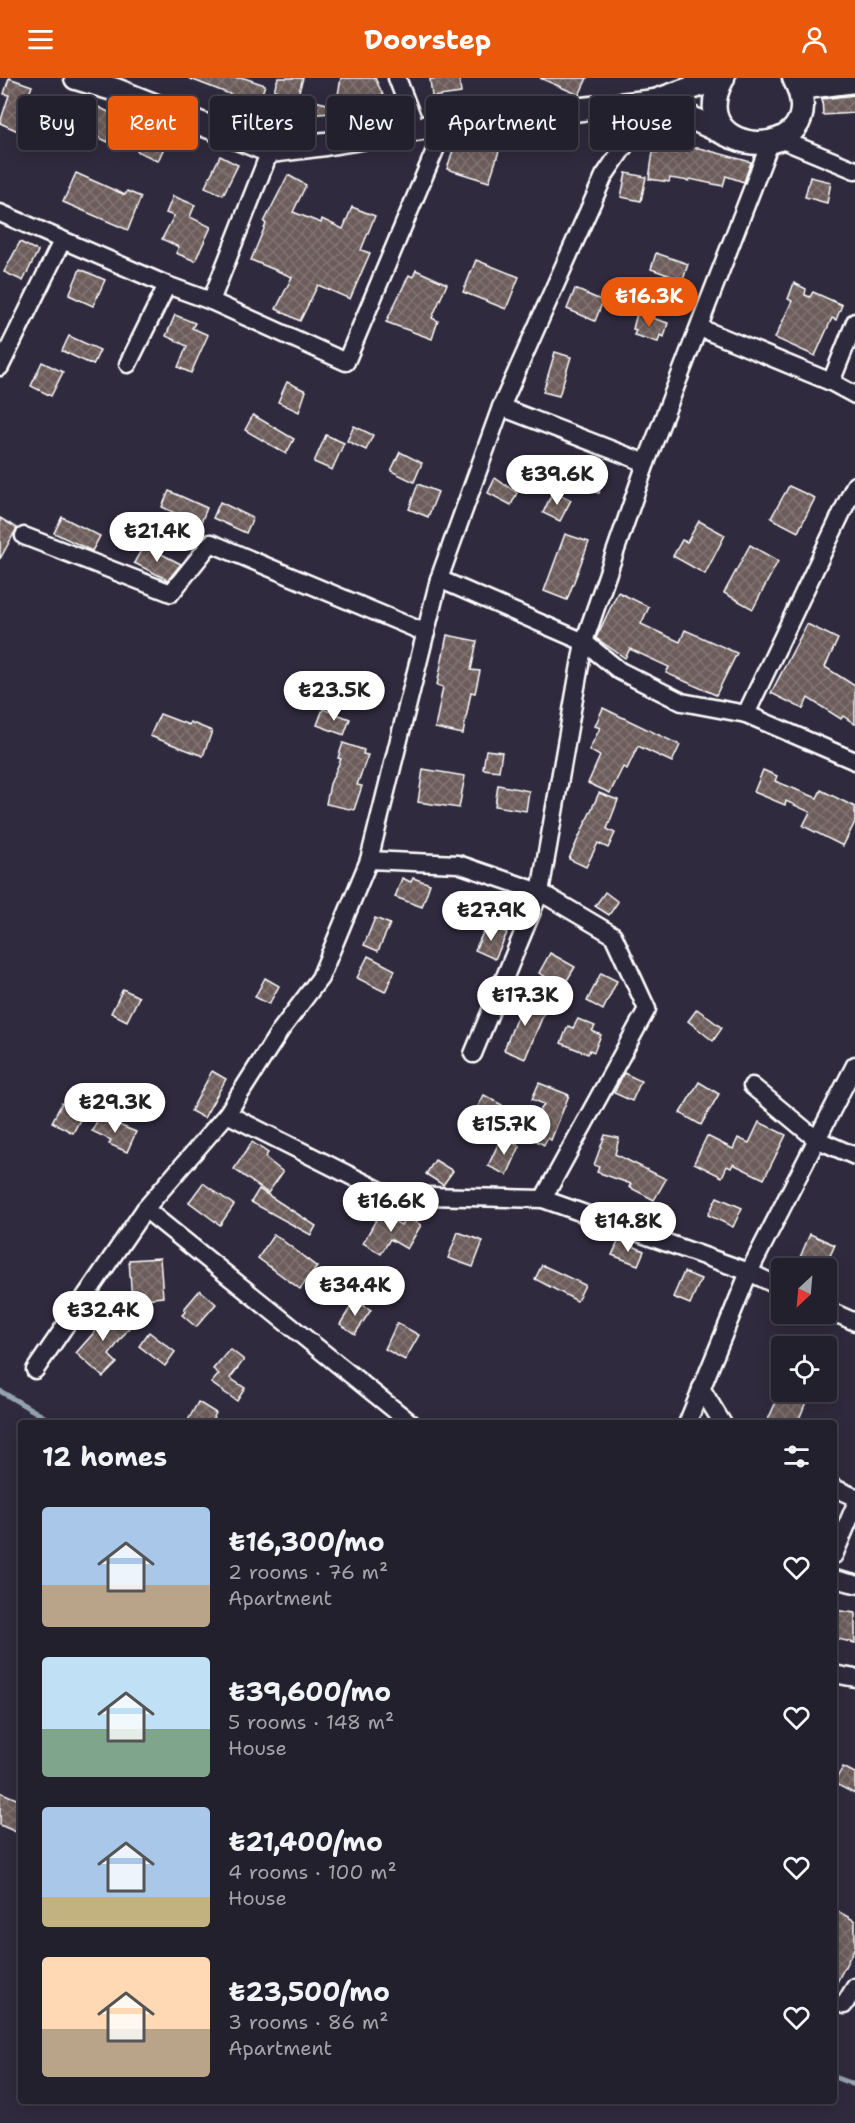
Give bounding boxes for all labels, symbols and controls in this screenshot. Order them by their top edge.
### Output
text: Doorstep [364,21,491,58]
icon: menu [24,23,57,56]
icon: person [798,23,831,56]
chip: Buy [18,96,96,150]
chip: Rent [108,96,198,150]
chip: Filters [210,96,315,150]
chip: New [327,96,414,150]
chip: Apartment [426,96,578,150]
chip: House [590,96,694,150]
pin: ₺16.3K [600,277,698,328]
text: ₺16.3K [615,283,683,309]
pin: ₺39.6K [508,455,606,506]
text: ₺39.6K [520,461,594,487]
pin: ₺21.4K [108,512,206,563]
text: ₺21.4K [124,518,190,544]
pin: ₺23.5K [285,671,383,722]
text: ₺23.5K [298,677,370,703]
pin: ₺27.9K [442,891,540,942]
text: ₺27.9K [456,897,526,923]
pin: ₺17.3K [476,976,574,1027]
text: ₺17.3K [491,982,559,1008]
pin: ₺29.3K [66,1083,164,1134]
text: ₺29.3K [78,1089,152,1115]
pin: ₺15.7K [455,1105,553,1156]
text: ₺15.7K [471,1111,537,1137]
pin: ₺16.6K [342,1182,440,1233]
text: ₺16.6K [357,1188,425,1214]
pin: ₺14.8K [579,1202,677,1253]
text: ₺14.8K [594,1208,662,1234]
north arrow [771,1258,837,1324]
map controls [771,1258,837,1402]
pin: ₺34.4K [306,1266,404,1317]
text: ₺34.4K [319,1272,391,1298]
pin: ₺32.4K [54,1291,152,1342]
text: ₺32.4K [67,1297,139,1323]
button: locate [771,1336,837,1402]
text: 12 homes [42,1439,167,1474]
icon: filters [780,1440,813,1473]
text: ₺16,300/mo [228,1524,385,1559]
icon: home [90,1531,162,1603]
icon: heart [780,1551,813,1584]
text: 2 rooms · 76 m² [228,1559,388,1585]
text: Apartment [228,1585,332,1611]
text: ₺39,600/mo [228,1674,391,1709]
icon: home [90,1681,162,1753]
icon: heart [780,1701,813,1734]
text: 5 rooms · 148 m² [228,1709,394,1735]
text: House [228,1735,287,1761]
text: ₺21,400/mo [228,1824,383,1859]
icon: home [90,1831,162,1903]
icon: heart [780,1851,813,1884]
text: 4 rooms · 100 m² [228,1859,397,1885]
text: House [228,1885,287,1911]
text: ₺23,500/mo [228,1974,390,2009]
icon: home [90,1981,162,2053]
icon: heart [780,2001,813,2034]
text: 3 rooms · 86 m² [228,2009,388,2035]
text: Apartment [228,2035,332,2061]

